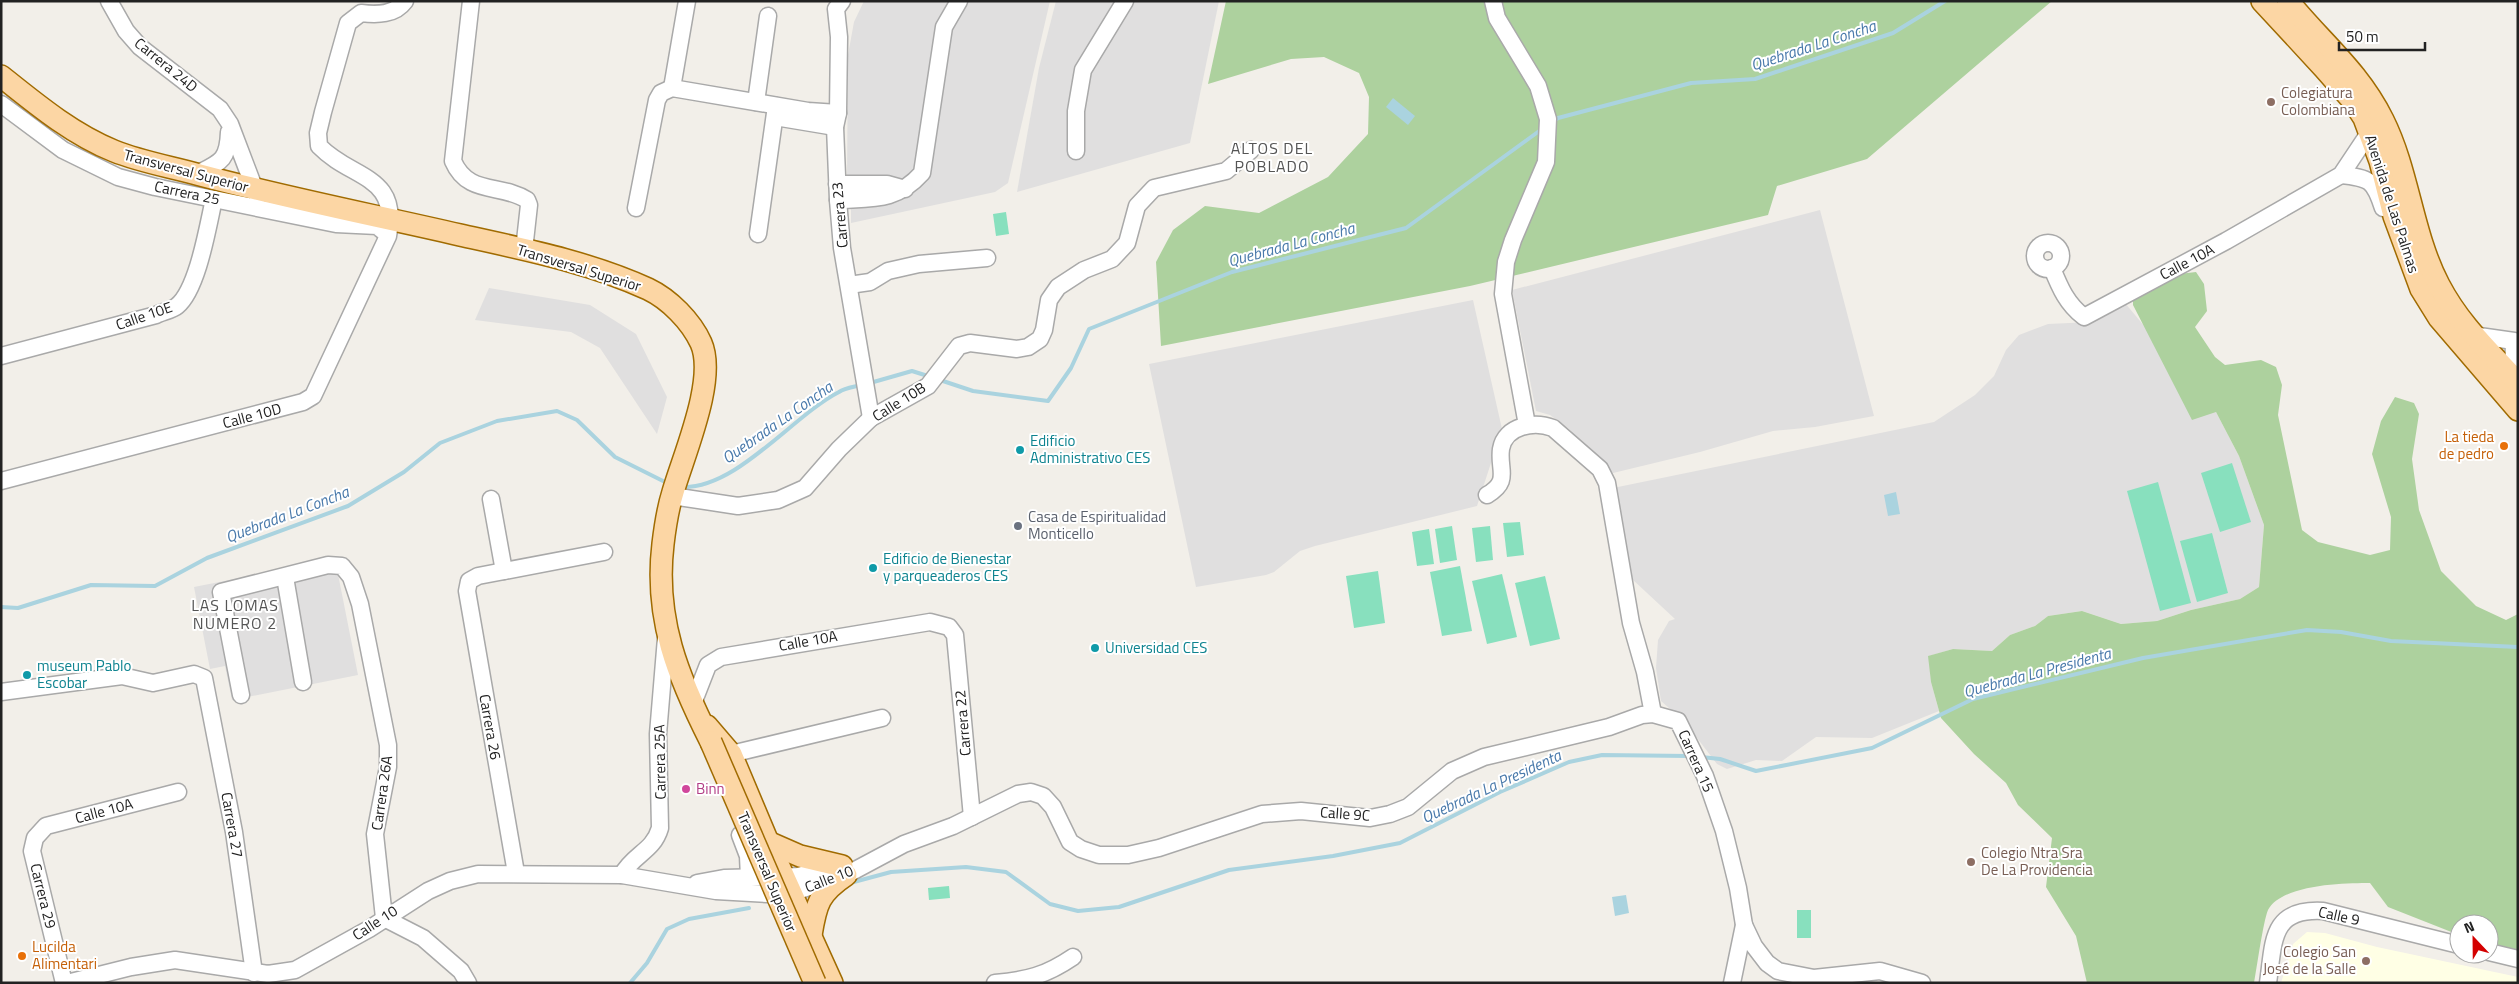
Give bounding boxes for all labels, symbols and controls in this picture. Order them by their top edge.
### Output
water label: Quebrada La Concha [1747,13,1880,77]
scale bar [2339,20,2425,52]
text: 50 m [2346,25,2379,48]
street label: Carrera 24D [130,32,203,97]
place label: Colegiatura Colombiana [2281,81,2356,121]
marker: Colegiatura Colombiana [2265,96,2277,108]
street label: Avenida de Las Palmas [2359,132,2426,276]
district label: ALTOS DEL POBLADO [1231,136,1313,178]
street label: Transversal Superior [121,143,251,198]
street label: Carrera 25 [152,174,222,211]
street label: Carrera 23 [825,181,854,249]
water label: Quebrada La Concha [1225,215,1358,272]
street label: Calle 10A [2155,237,2218,286]
street label: Transversal Superior [514,238,644,297]
street label: Calle 10E [112,295,175,336]
water label: Quebrada La Concha [717,374,838,469]
street label: Calle 10B [867,376,930,427]
street label: Calle 10D [220,397,284,434]
place label: La tieda de pedro [2439,425,2494,465]
place label: Edificio Administrativo CES [1030,429,1150,469]
marker: La tieda de pedro [2498,440,2510,452]
marker: Edificio Administrativo CES [1014,444,1026,456]
water label: Quebrada La Concha [222,479,353,549]
place label: Casa de Espiritualidad Monticello [1028,505,1166,545]
marker: Casa de Espiritualidad Monticello [1012,520,1024,532]
place label: Edificio de Bienestar y parqueaderos CES [883,547,1011,587]
marker: Edificio de Bienestar y parqueaderos CES [867,562,879,574]
district label: LAS LOMAS NUMERO 2 [191,593,279,635]
street label: Calle 10A [777,624,839,657]
place label: Universidad CES [1105,636,1207,659]
water label: Quebrada La Presidenta [1961,641,2114,703]
marker: Universidad CES [1089,642,1101,654]
place label: museum Pablo Escobar [37,654,132,694]
marker: museum Pablo Escobar [21,669,33,681]
street label: Carrera 22 [948,689,977,757]
street label: Carrera 26 [473,692,508,762]
street label: Carrera 25A [647,724,672,800]
street label: Carrera 15 [1672,726,1720,796]
water label: Quebrada La Presidenta [1417,743,1566,829]
street label: Carrera 26A [365,754,398,832]
place label: Binn [696,777,725,800]
marker: Binn [680,783,692,795]
street label: Carrera 27 [215,790,250,860]
street label: Calle 10A [72,792,135,829]
street label: Calle 9C [1319,800,1371,827]
street label: Transversal Superior [732,808,803,935]
place label: Colegio Ntra Sra De La Providencia [1981,841,2093,881]
marker: Colegio Ntra Sra De La Providencia [1965,856,1977,868]
street label: Calle 10 [801,859,856,898]
street label: Carrera 29 [24,861,63,931]
street label: Calle 10 [347,899,402,946]
street label: Calle 9 [2316,900,2362,931]
north arrow [2449,914,2499,964]
text: N [2461,915,2477,938]
place label: Lucilda Alimentari [32,935,97,975]
place label: Colegio San José de la Salle [2263,940,2356,980]
marker: Lucilda Alimentari [16,950,28,962]
marker: Colegio San José de la Salle [2360,955,2372,967]

